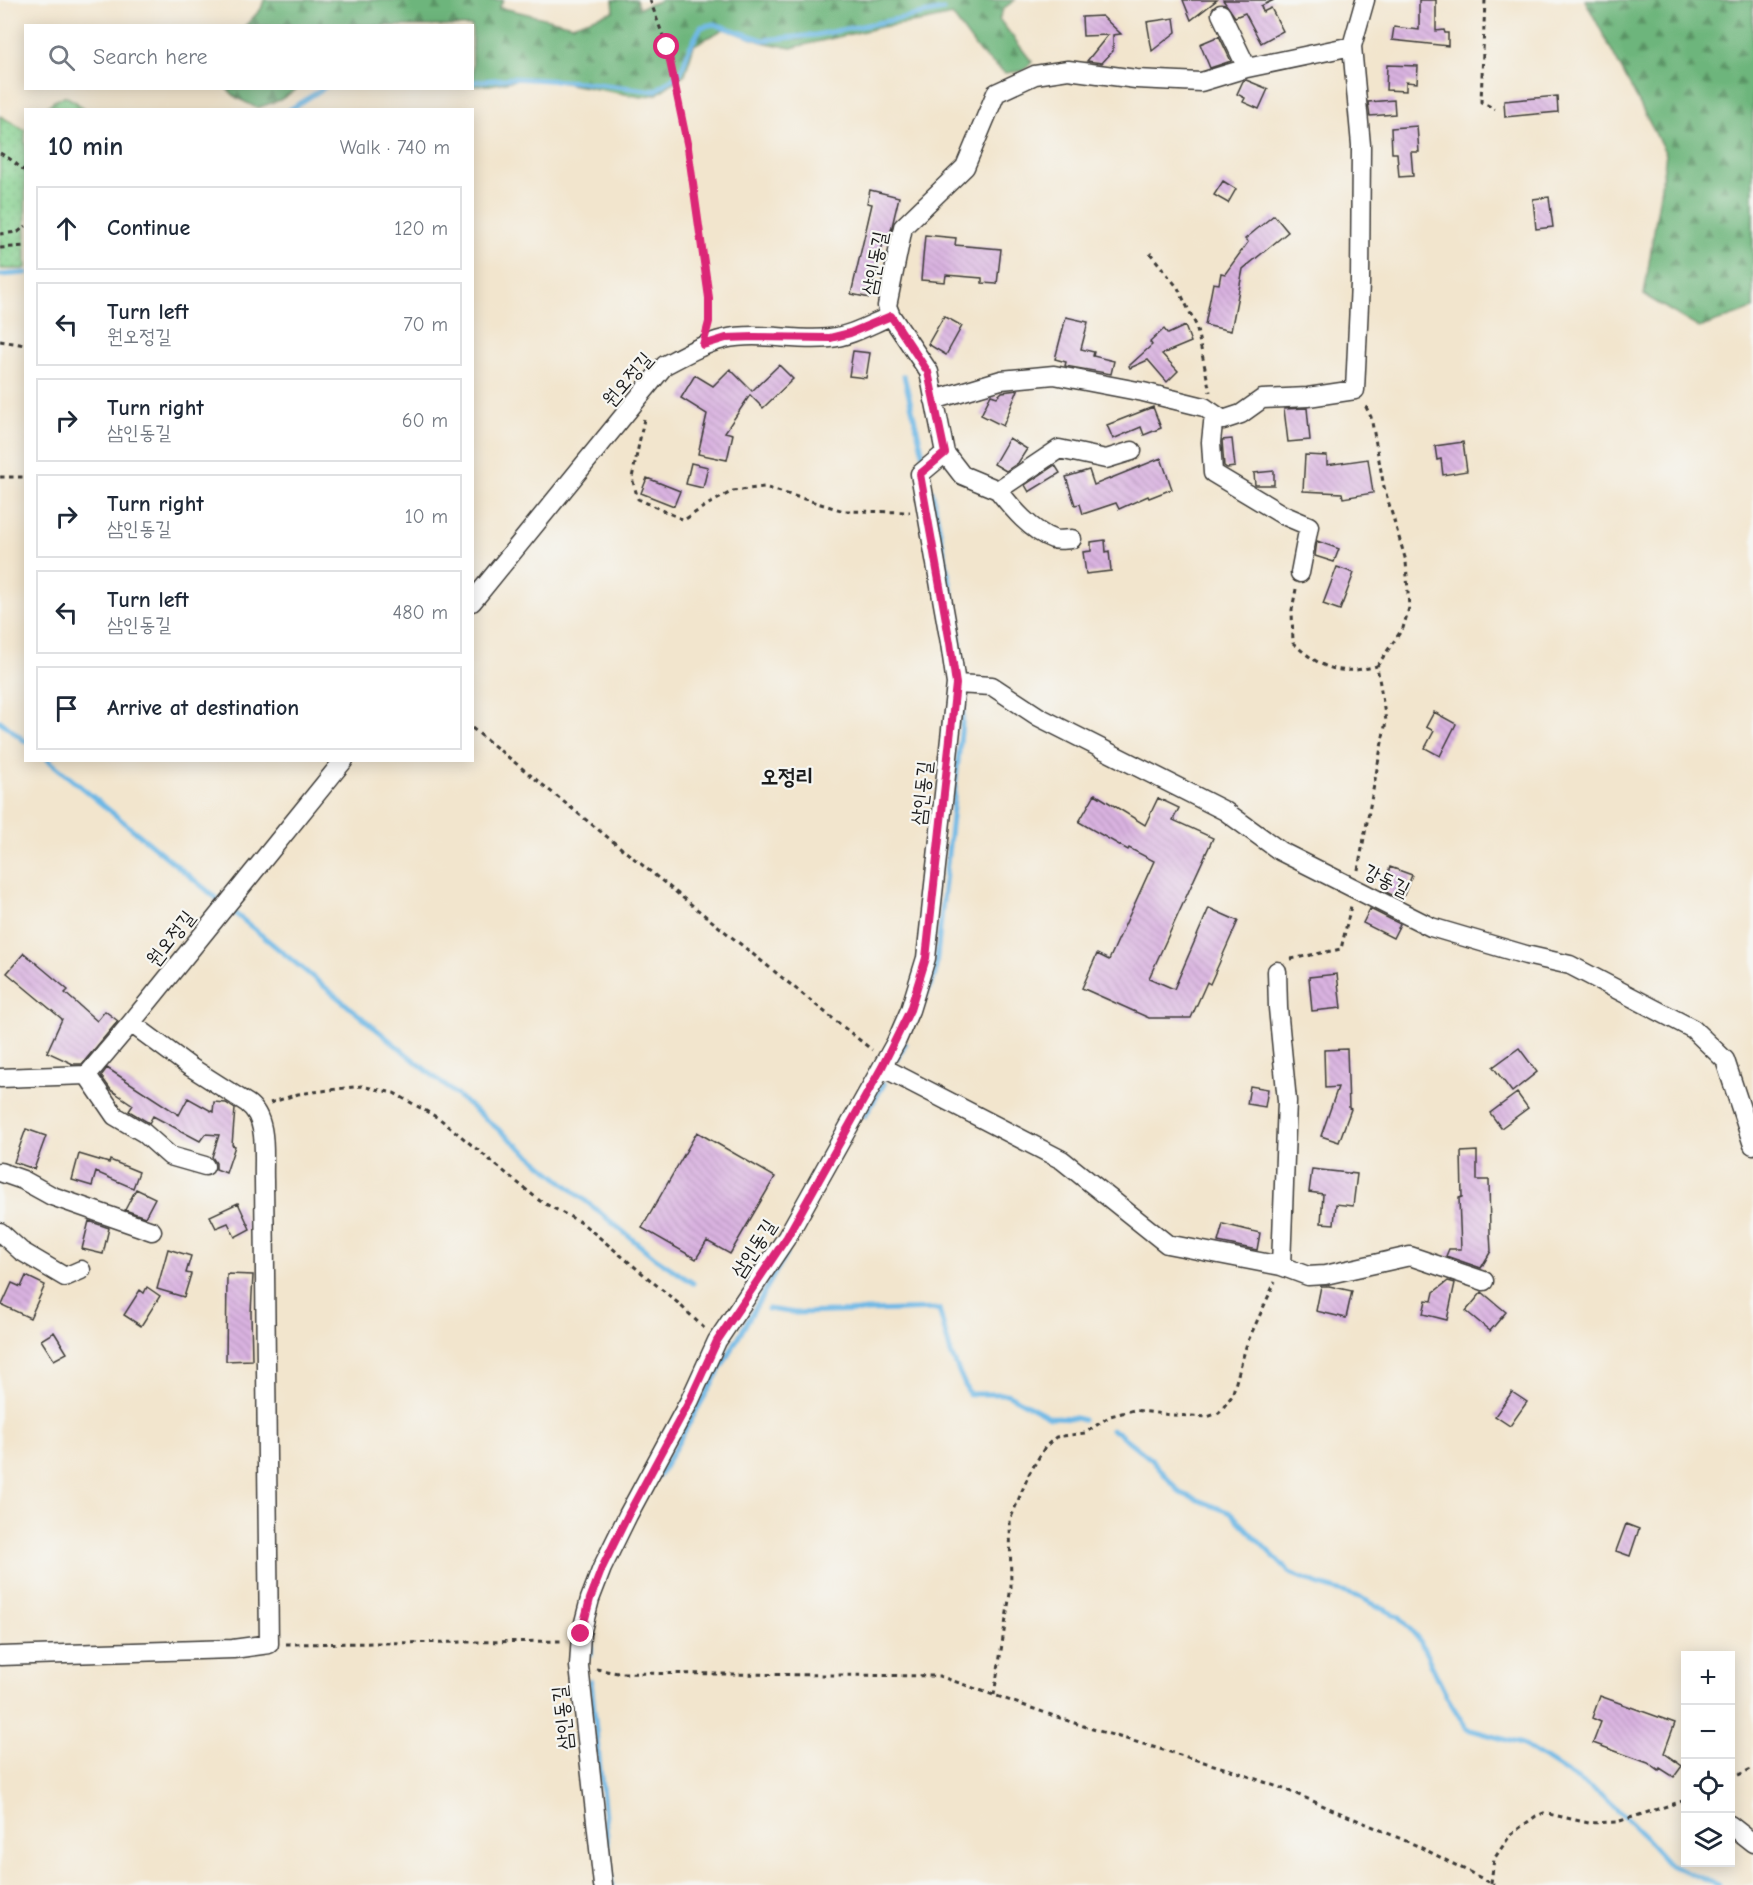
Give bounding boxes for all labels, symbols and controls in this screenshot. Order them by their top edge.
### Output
search box [24,24,474,90]
route start [653,33,679,59]
icon: search [45,41,78,74]
text: Search here [93,44,208,70]
text: 10 min [48,132,123,162]
text: Walk · 740 m [340,136,450,159]
icon: ahead [50,212,83,245]
text: Continue [107,215,190,241]
text: 120 m [394,217,448,240]
street label: 삼인동길 [857,229,892,297]
text: Turn left [107,299,189,325]
icon: left [50,308,83,341]
text: 70 m [403,313,448,336]
text: 원오정길 [107,325,171,348]
street label: 원오정길 [598,347,657,411]
text: Turn right [107,395,204,421]
icon: right [50,404,83,437]
text: 60 m [402,409,448,432]
text: 삼인동길 [107,421,171,444]
text: Turn right [107,491,204,517]
icon: right [50,500,83,533]
text: 10 m [405,505,448,528]
text: 삼인동길 [107,517,171,540]
text: Turn left [107,587,189,613]
icon: left [50,596,83,629]
text: 480 m [393,601,448,624]
text: 삼인동길 [107,613,171,636]
icon: arrive [50,692,83,725]
text: Arrive at destination [107,695,299,721]
street label: 삼인동길 [907,760,936,826]
district label: 오정리 [760,764,814,790]
street label: 강동길 [1360,860,1414,901]
street label: 원오정길 [142,906,199,971]
street label: 삼인동길 [726,1215,781,1282]
route end [567,1620,593,1646]
map controls [1681,1651,1735,1867]
button: + [1681,1651,1735,1705]
street label: 삼인동길 [548,1685,577,1751]
button: − [1681,1705,1735,1759]
button: locate [1681,1759,1735,1813]
button: layers [1681,1813,1735,1867]

